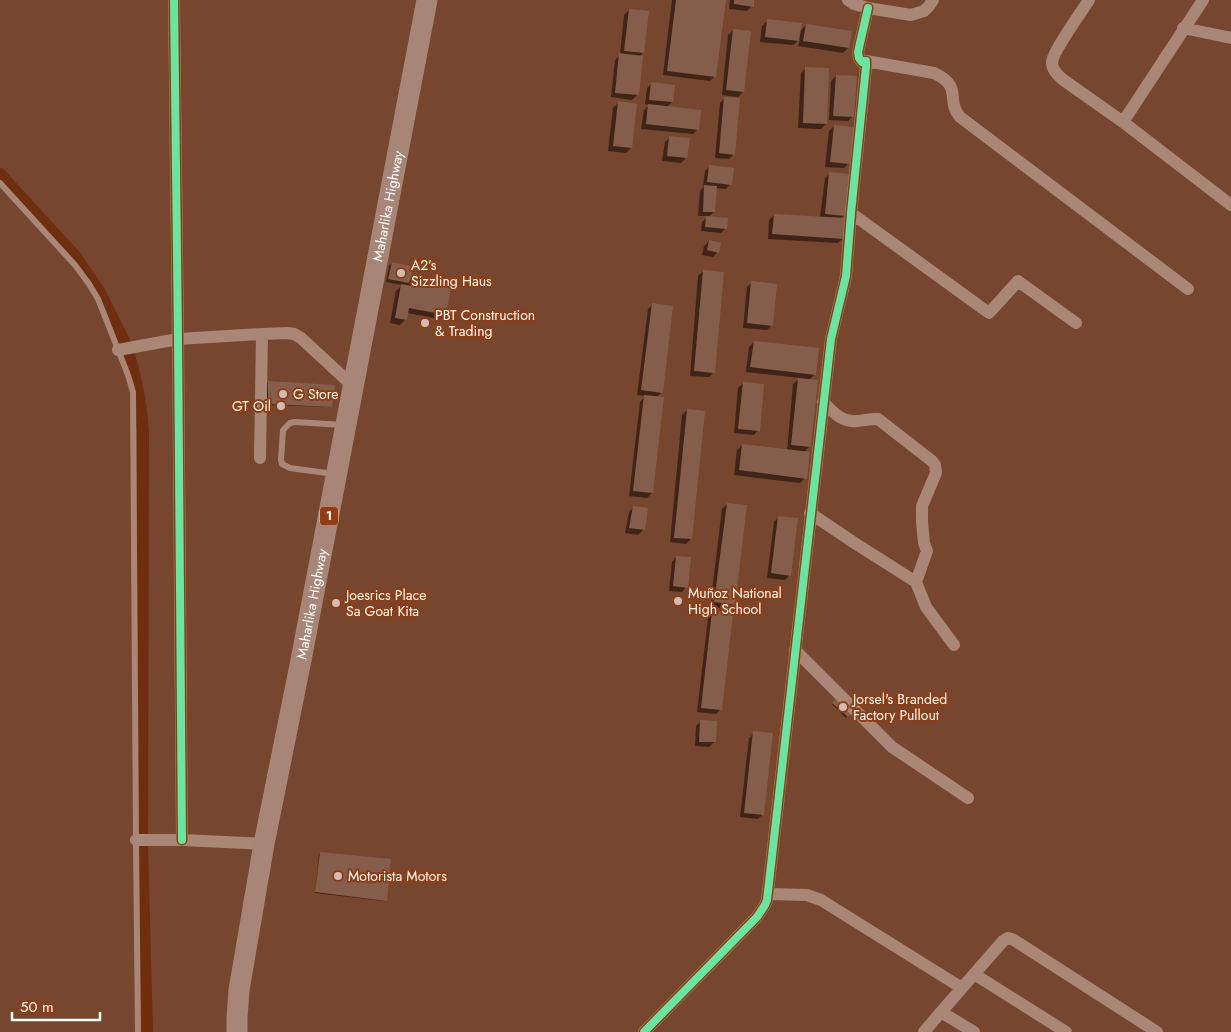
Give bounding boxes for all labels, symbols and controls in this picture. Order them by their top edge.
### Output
street label: Maharlika Highway [367,148,408,263]
place label: A2’s Sizzling Haus [411,255,492,291]
marker: A2’s Sizzling Haus [395,267,407,279]
place label: PBT Construction & Trading [435,305,535,341]
marker: PBT Construction & Trading [419,317,431,329]
place label: G Store [293,384,339,404]
marker: G Store [277,388,289,400]
place label: GT Oil [232,396,271,416]
marker: GT Oil [275,400,287,412]
road number: 1 [320,506,338,526]
street label: Maharlika Highway [291,546,332,661]
place label: Muñoz National High School [688,583,782,619]
place label: Joesrics Place Sa Goat Kita [344,585,426,621]
marker: Muñoz National High School [672,595,684,607]
marker: Joesrics Place Sa Goat Kita [330,597,342,609]
place label: Jorsel's Branded Factory Pullout [851,689,947,725]
marker: Jorsel's Branded Factory Pullout [837,701,849,713]
place label: Motorista Motors [348,866,447,886]
marker: Motorista Motors [332,870,344,882]
scale bar [12,990,100,1022]
text: 50 m [20,996,54,1018]

